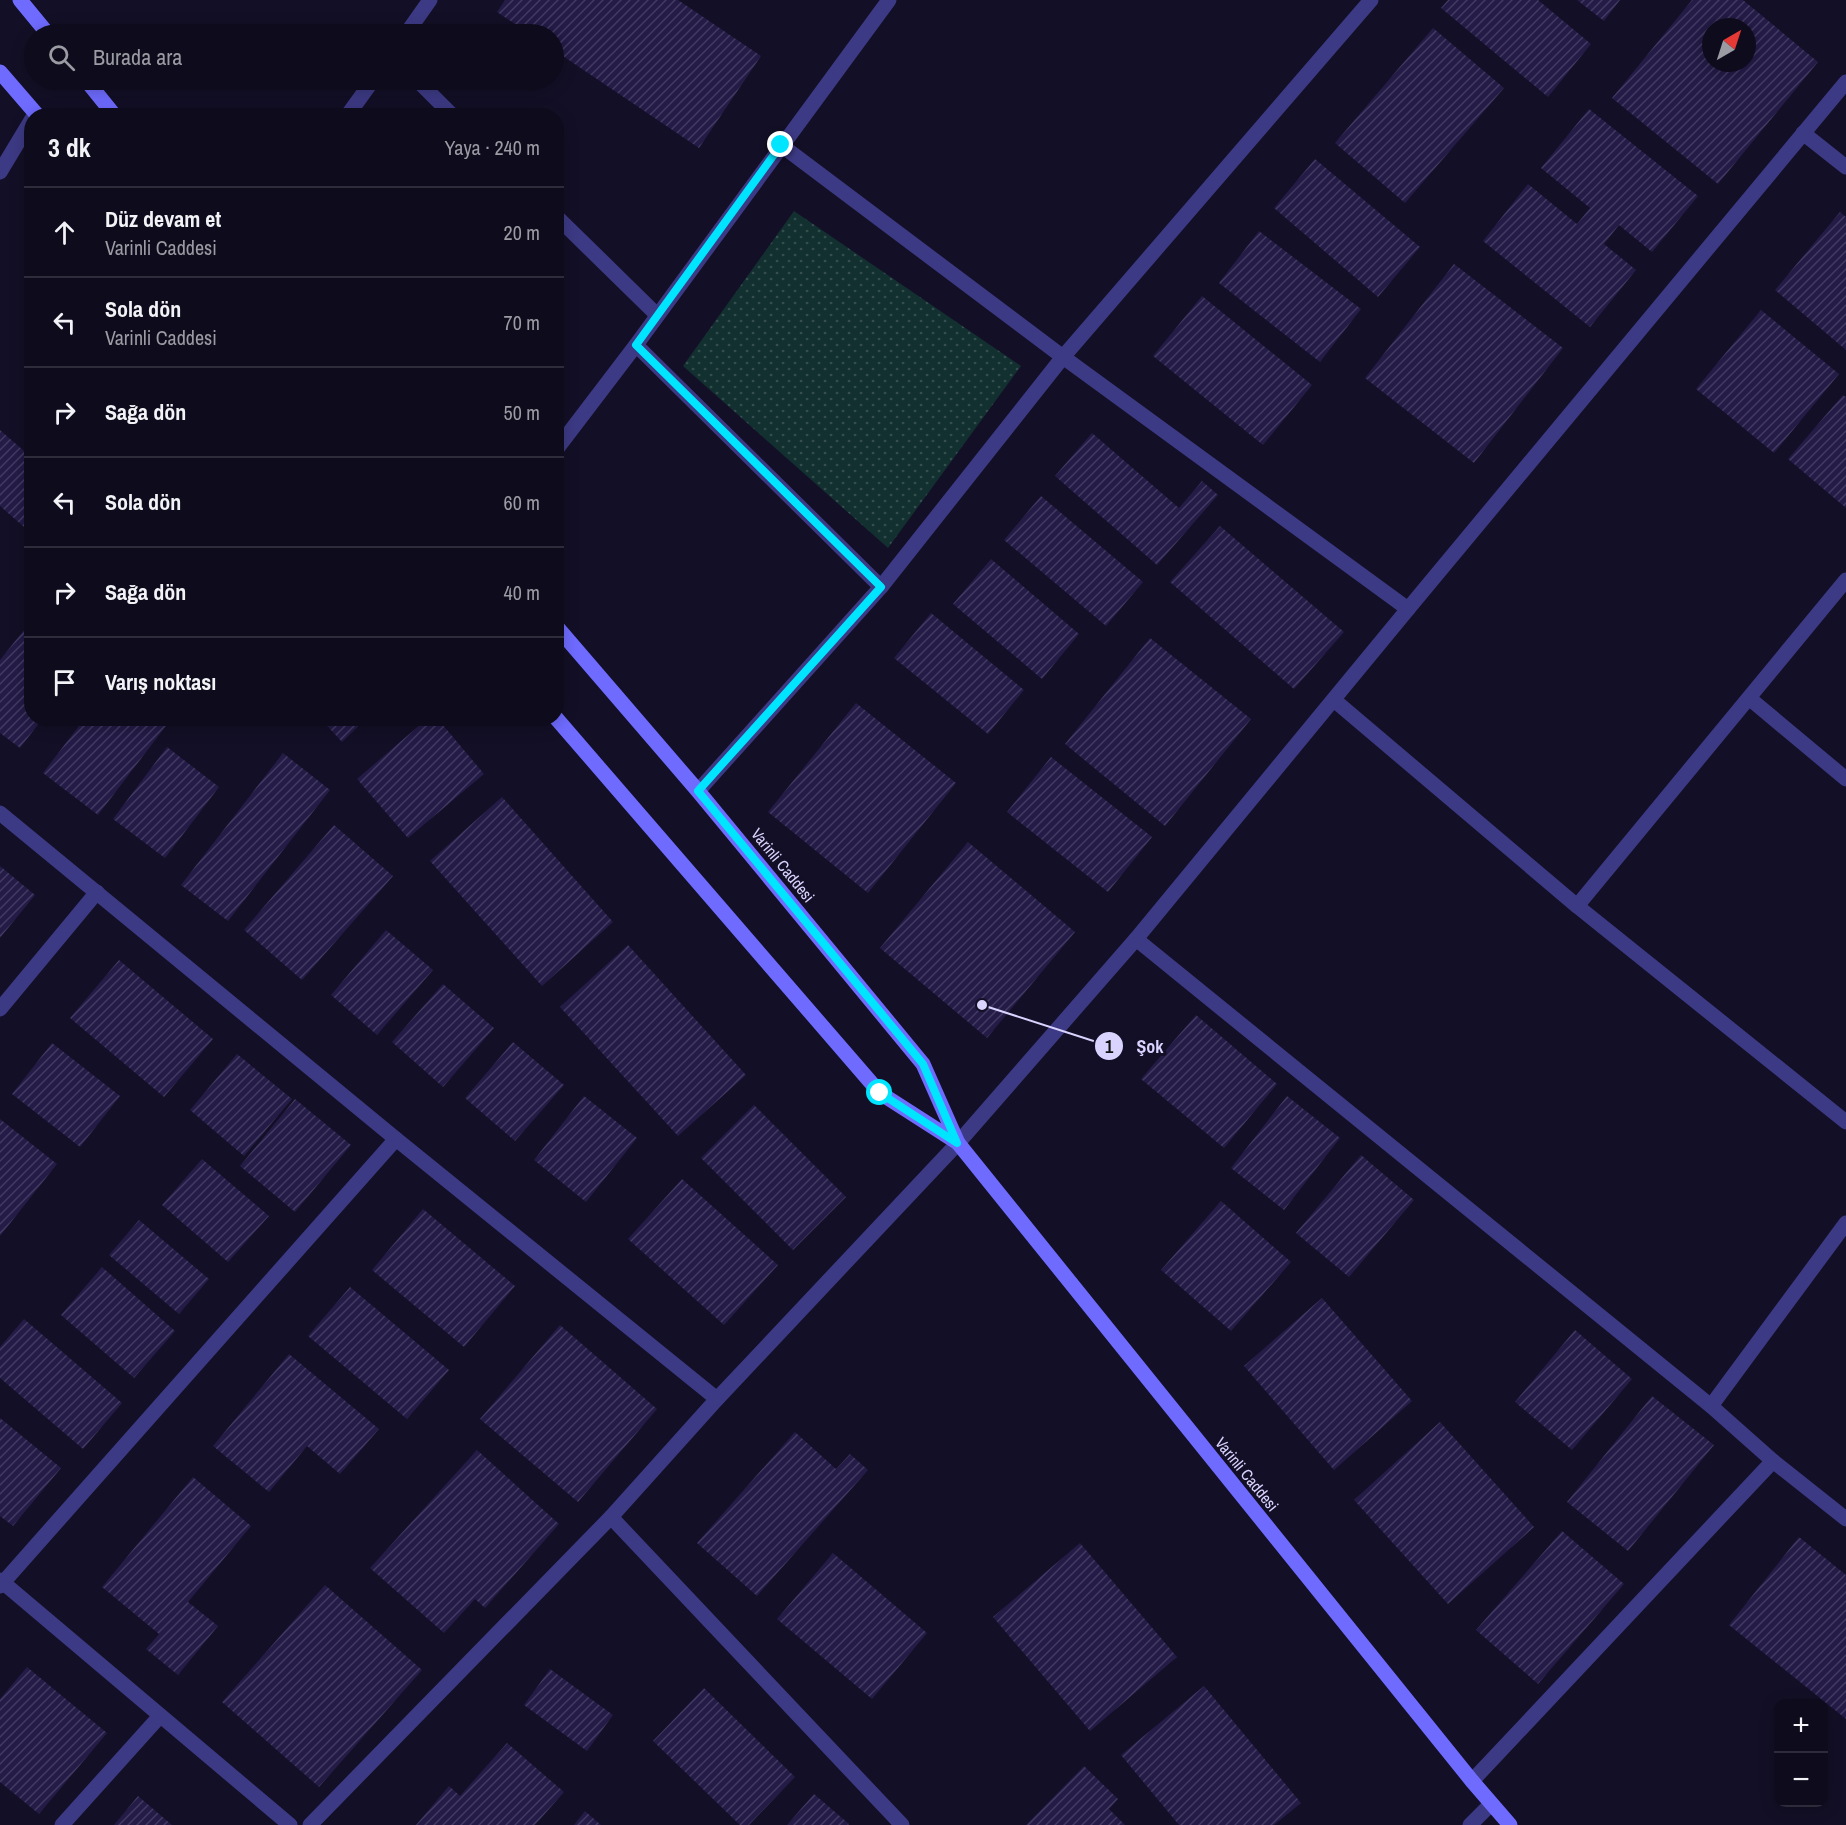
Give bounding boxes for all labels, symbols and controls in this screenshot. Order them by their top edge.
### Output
north arrow [1702,18,1756,72]
search box [24,24,564,90]
icon: search [45,41,78,74]
text: Burada ara [93,42,182,72]
text: 3 dk [48,130,91,165]
route end [767,131,793,157]
text: Yaya · 240 m [445,134,540,161]
text: Düz devam et [105,204,221,234]
icon: ahead [48,216,81,249]
text: 20 m [504,219,540,246]
text: Varinli Caddesi [105,234,217,261]
text: Sola dön [105,294,181,324]
icon: left [48,306,81,339]
text: 70 m [504,309,540,336]
text: Varinli Caddesi [105,324,217,351]
icon: right [48,396,81,429]
text: Sağa dön [105,397,186,427]
text: 50 m [504,399,540,426]
icon: left [48,486,81,519]
text: Sola dön [105,487,181,517]
text: 60 m [504,489,540,516]
icon: right [48,576,81,609]
text: Sağa dön [105,577,186,607]
text: 40 m [504,579,540,606]
icon: arrive [48,666,81,699]
text: Varış noktası [105,667,216,697]
street label: Varinli Caddesi [746,823,820,907]
callout: Şok [1094,1028,1175,1064]
text: 1 [1105,1034,1114,1059]
text: Şok [1136,1034,1164,1059]
route start [866,1079,892,1105]
street label: Varinli Caddesi [1210,1432,1284,1516]
map controls [1774,1699,1828,1807]
button: + [1774,1699,1828,1753]
button: − [1774,1753,1828,1807]

